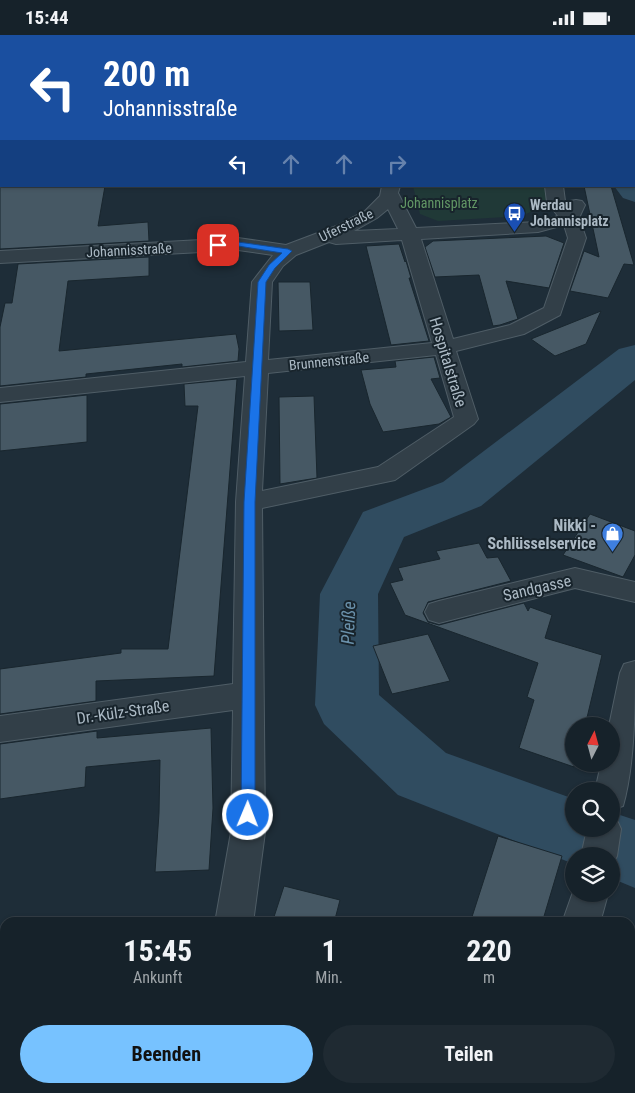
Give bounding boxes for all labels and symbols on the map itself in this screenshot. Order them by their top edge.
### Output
park label: Johannisplatz [400,195,478,211]
place label: Werdau Johannisplatz [530,197,609,229]
bus stop icon: Werdau Johannisplatz [502,201,526,232]
street label: Uferstraße [316,205,376,245]
pin [197,224,239,266]
street label: Johannisstraße [86,240,173,260]
street label: Hospitalstraße [425,315,471,409]
street label: Brunnenstraße [288,349,370,373]
place label: Nikki - Schlüsselservice [487,516,596,553]
shop icon: Nikki - Schlüsselservice [600,522,624,553]
street label: Sandgasse [501,571,573,605]
water label: Pleiße [337,601,359,645]
street label: Dr.-Külz-Straße [75,696,171,728]
north arrow [565,717,620,773]
position arrow [221,788,273,840]

